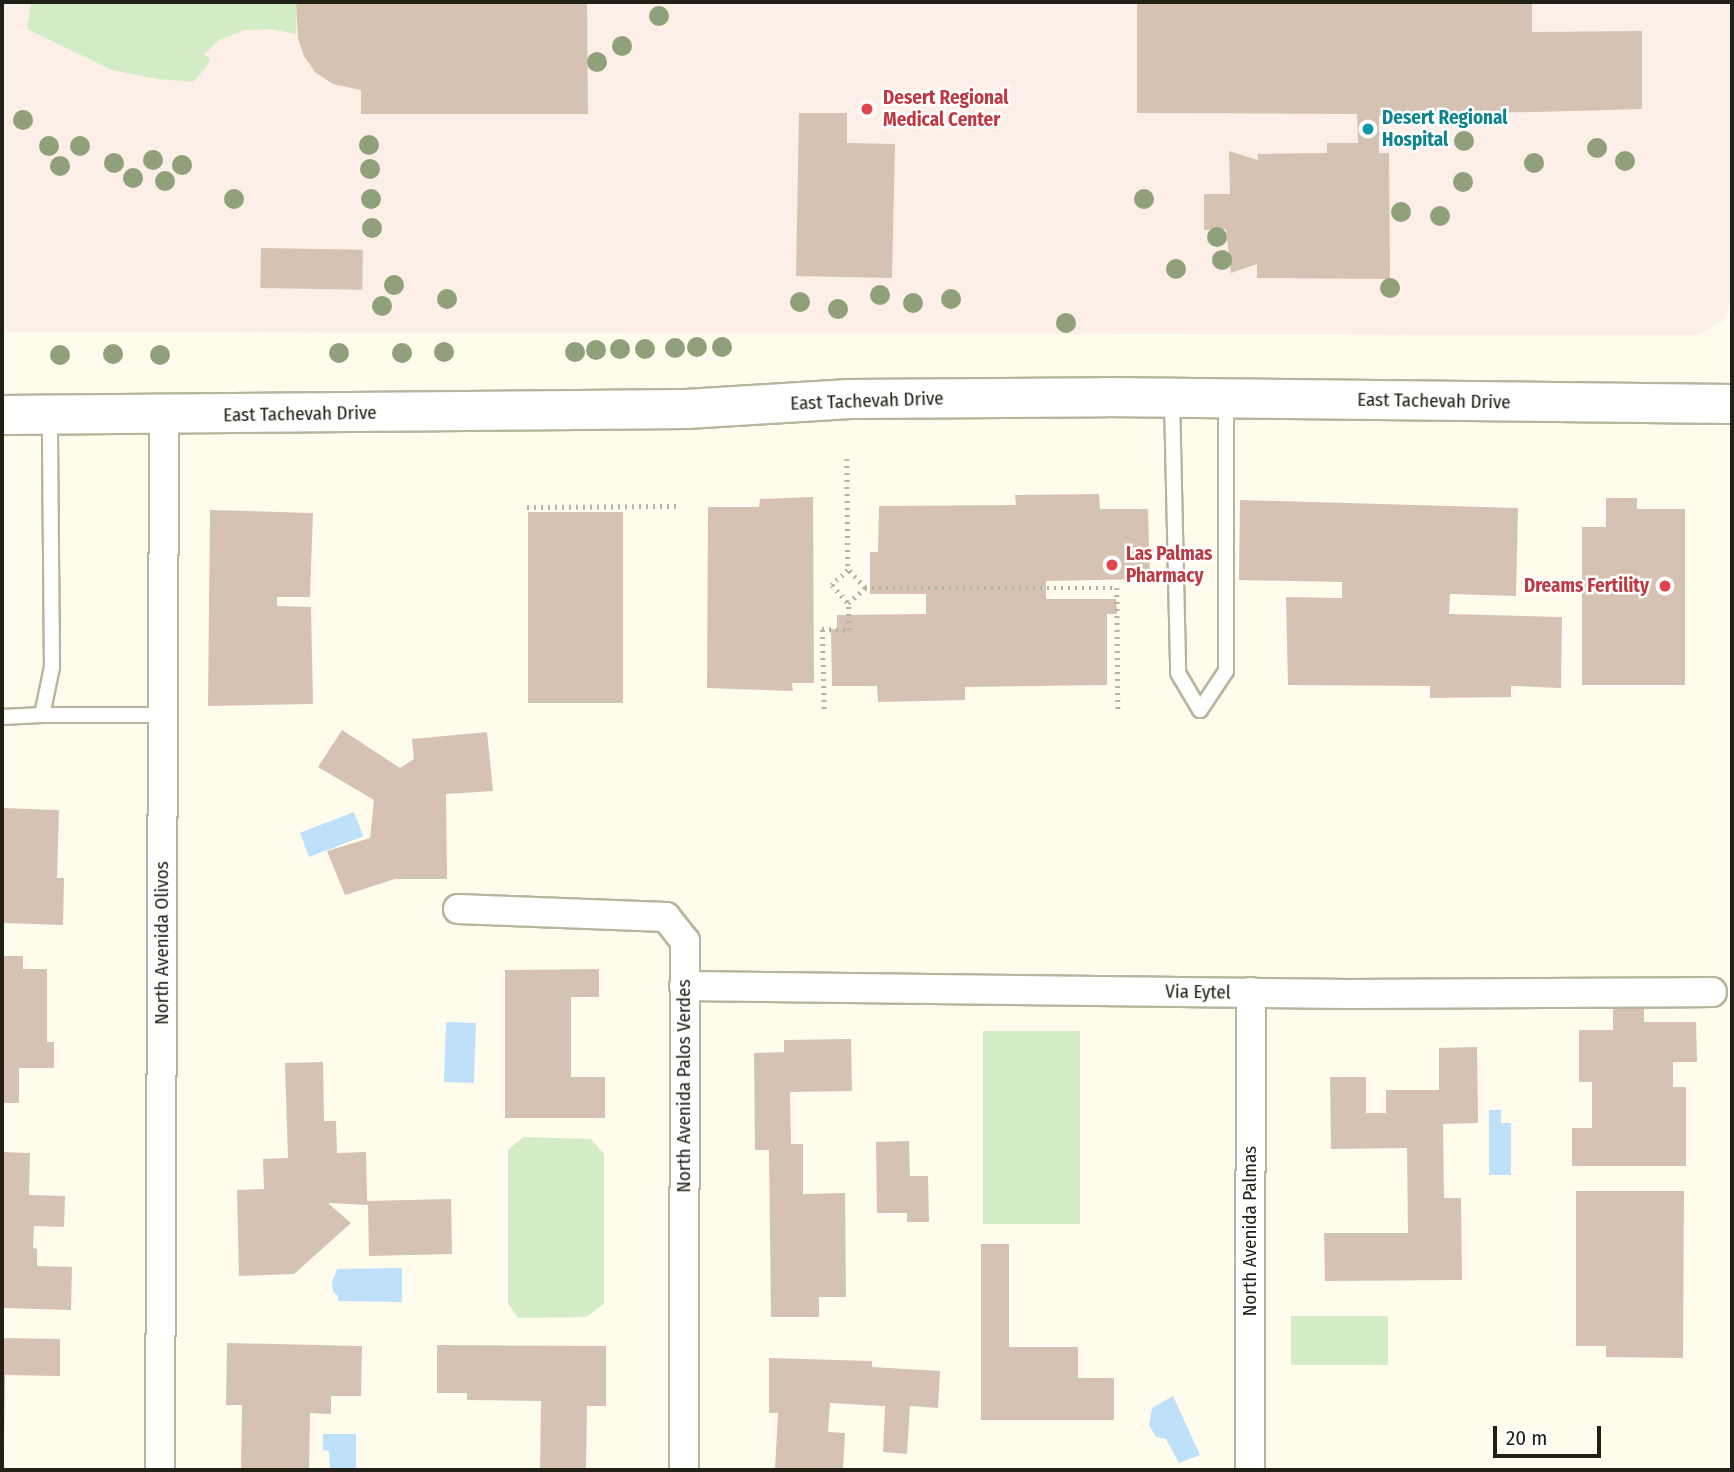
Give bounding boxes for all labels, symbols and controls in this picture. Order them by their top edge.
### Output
place label: Desert Regional Medical Center [883,87,1008,131]
marker: Desert Regional Medical Center [857,99,877,119]
place label: Desert Regional Hospital [1382,107,1507,151]
marker: Desert Regional Hospital [1360,121,1376,137]
street label: East Tachevah Drive [790,387,944,415]
street label: East Tachevah Drive [1357,388,1511,414]
street label: East Tachevah Drive [223,401,377,427]
place label: Las Palmas Pharmacy [1126,543,1212,587]
marker: Las Palmas Pharmacy [1104,557,1120,573]
place label: Dreams Fertility [1524,575,1649,597]
marker: Dreams Fertility [1655,576,1675,596]
street label: North Avenida Olivos [151,861,173,1025]
street label: North Avenida Palos Verdes [673,979,695,1193]
street label: Via Eytel [1165,980,1231,1004]
street label: North Avenida Palmas [1239,1146,1261,1316]
scale bar [1496,1412,1604,1456]
text: 20 m [1506,1425,1547,1451]

